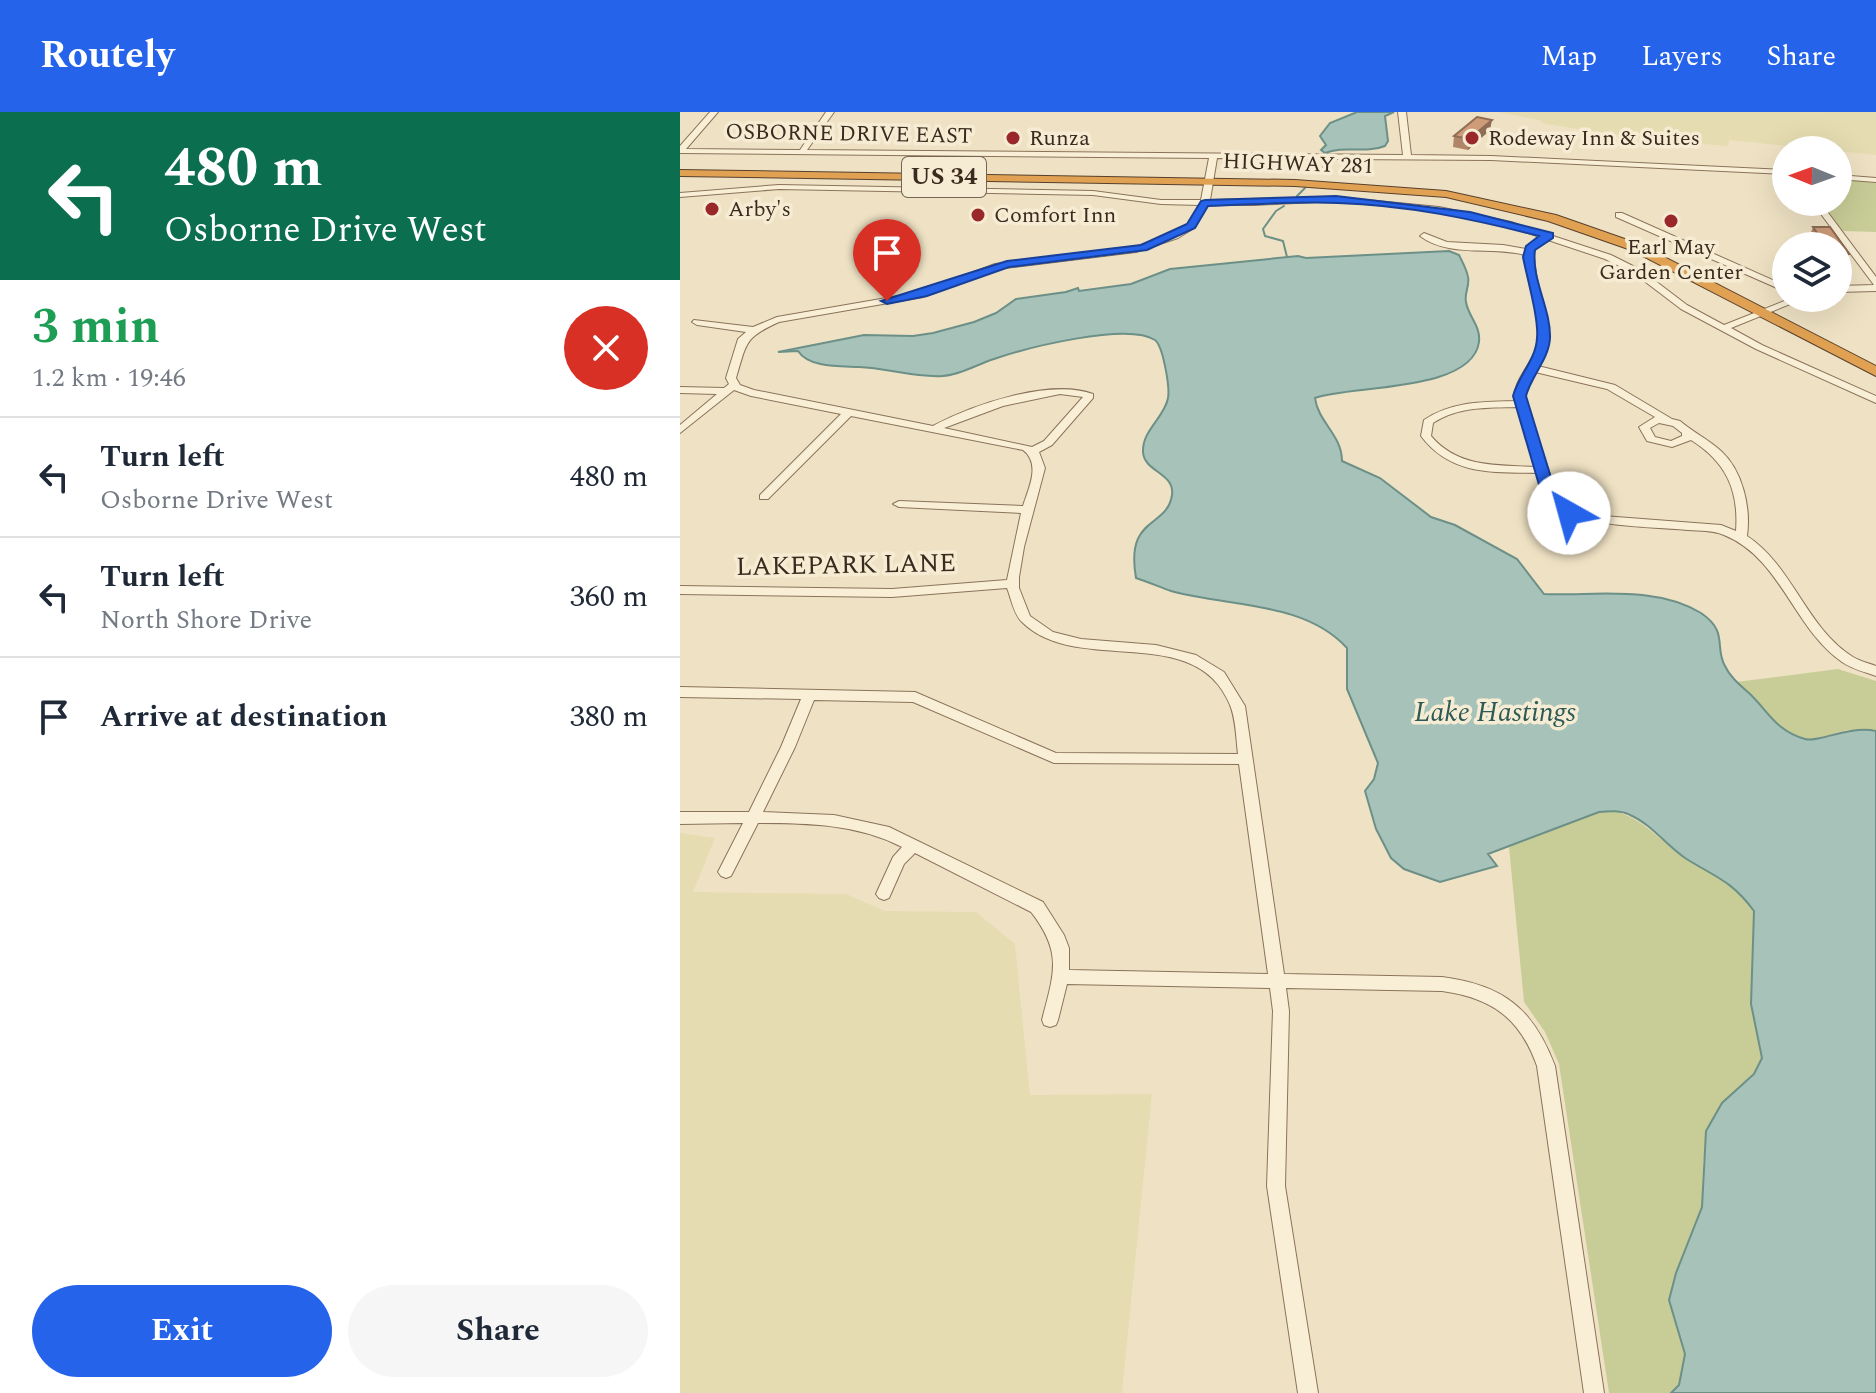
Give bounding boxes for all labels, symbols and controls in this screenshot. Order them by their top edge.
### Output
text: Routely [40,27,174,85]
text: Map [1541,35,1597,78]
text: Layers [1641,35,1723,78]
text: Share [1767,35,1836,78]
street label: OSBORNE DRIVE EAST [725,115,973,153]
place label: Runza [1029,122,1090,155]
place label: Rodeway Inn & Suites [1488,122,1700,155]
text: 480 m [164,126,323,211]
marker: Runza [1004,129,1022,147]
marker: Rodeway Inn & Suites [1463,129,1481,147]
north arrow [1772,136,1852,216]
map controls [1772,136,1852,312]
icon: left [32,144,136,248]
street label: HIGHWAY 281 [1222,145,1374,183]
road number: US 34 [902,157,986,197]
place label: Arby's [728,193,791,226]
place label: Comfort Inn [994,199,1116,232]
marker: Arby's [703,200,721,218]
text: Osborne Drive West [164,203,487,258]
marker: Comfort Inn [969,206,987,224]
marker: Earl May Garden Center [1662,212,1680,230]
pin [853,219,921,301]
icon: arrive [865,231,909,275]
place label: Earl May Garden Center [1599,231,1743,289]
button: layers [1772,232,1852,312]
text: 3 min [32,291,160,364]
button: close [564,306,648,390]
text: 1.2 km · 19:46 [32,358,186,398]
text: Turn left [100,434,225,480]
text: 480 m [570,454,648,500]
icon: left [32,455,76,499]
position arrow [1527,471,1611,555]
text: Osborne Drive West [100,480,333,520]
street label: LAKEPARK LANE [736,543,956,587]
text: Turn left [100,554,225,600]
text: 360 m [570,574,648,620]
icon: left [32,575,76,619]
text: North Shore Drive [100,600,312,640]
water label: Lake Hastings [1414,691,1576,734]
text: Arrive at destination [100,694,387,740]
text: 380 m [570,694,648,740]
icon: arrive [32,695,76,739]
button: Exit [32,1285,332,1377]
button: Share [348,1285,648,1377]

